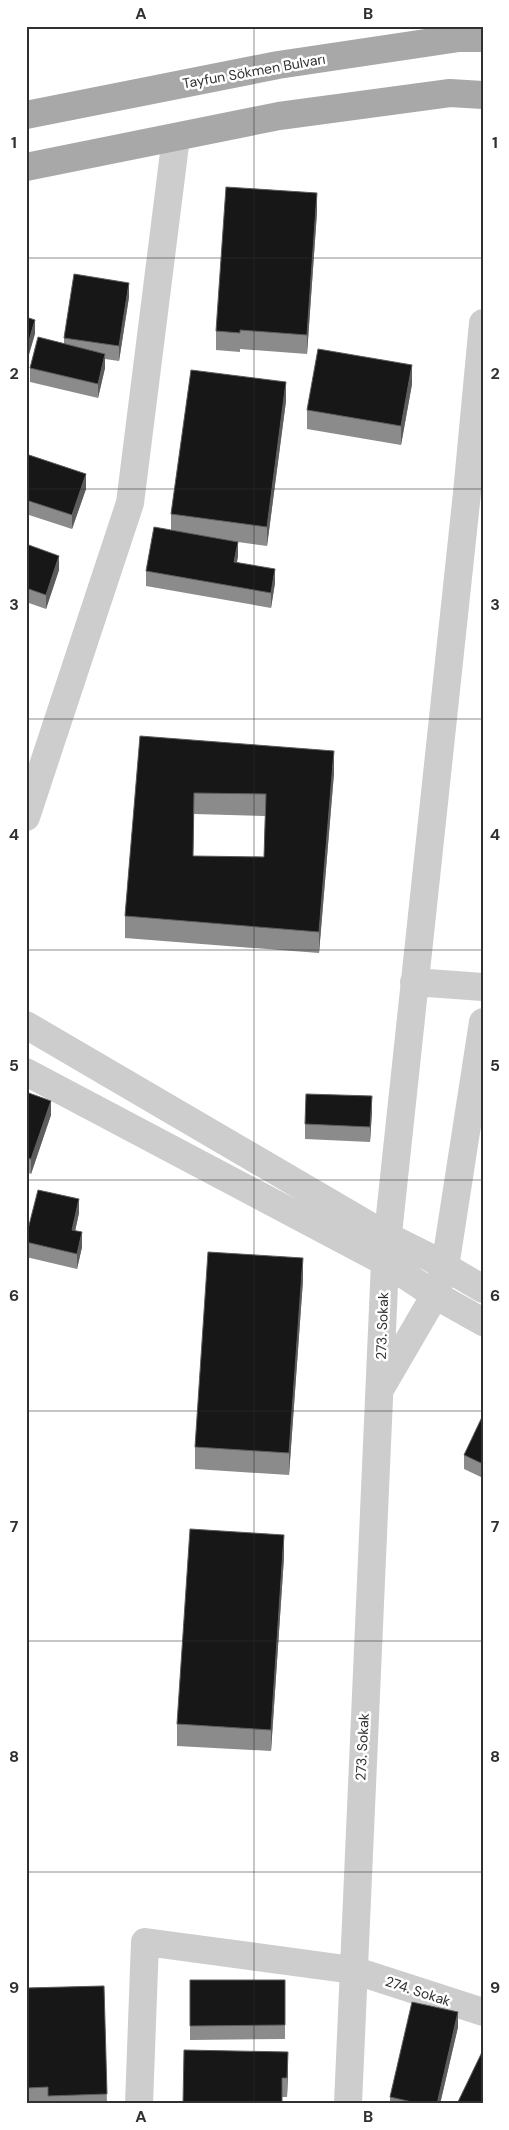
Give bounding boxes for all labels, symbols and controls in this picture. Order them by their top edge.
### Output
text: A [135,3,147,24]
text: B [363,3,373,24]
street label: Tayfun Sökmen Bulvarı [181,50,327,92]
text: 1 [11,132,17,153]
text: 1 [492,132,498,153]
text: 2 [9,363,19,384]
text: 2 [490,363,500,384]
text: 3 [9,594,19,615]
text: 3 [490,594,500,615]
text: 4 [9,824,19,845]
text: 4 [490,824,500,845]
text: 5 [9,1055,19,1076]
text: 5 [490,1055,500,1076]
text: 6 [9,1285,19,1306]
text: 6 [490,1285,500,1306]
street label: 273. Sokak [372,1292,392,1360]
text: 7 [10,1516,19,1537]
text: 7 [491,1516,500,1537]
street label: 273. Sokak [351,1713,373,1781]
text: 8 [9,1746,19,1767]
text: 8 [490,1746,500,1767]
street label: 274. Sokak [383,1972,453,2010]
text: 9 [9,1977,19,1998]
text: 9 [490,1977,500,1998]
text: A [135,2106,147,2127]
text: B [363,2106,373,2127]

